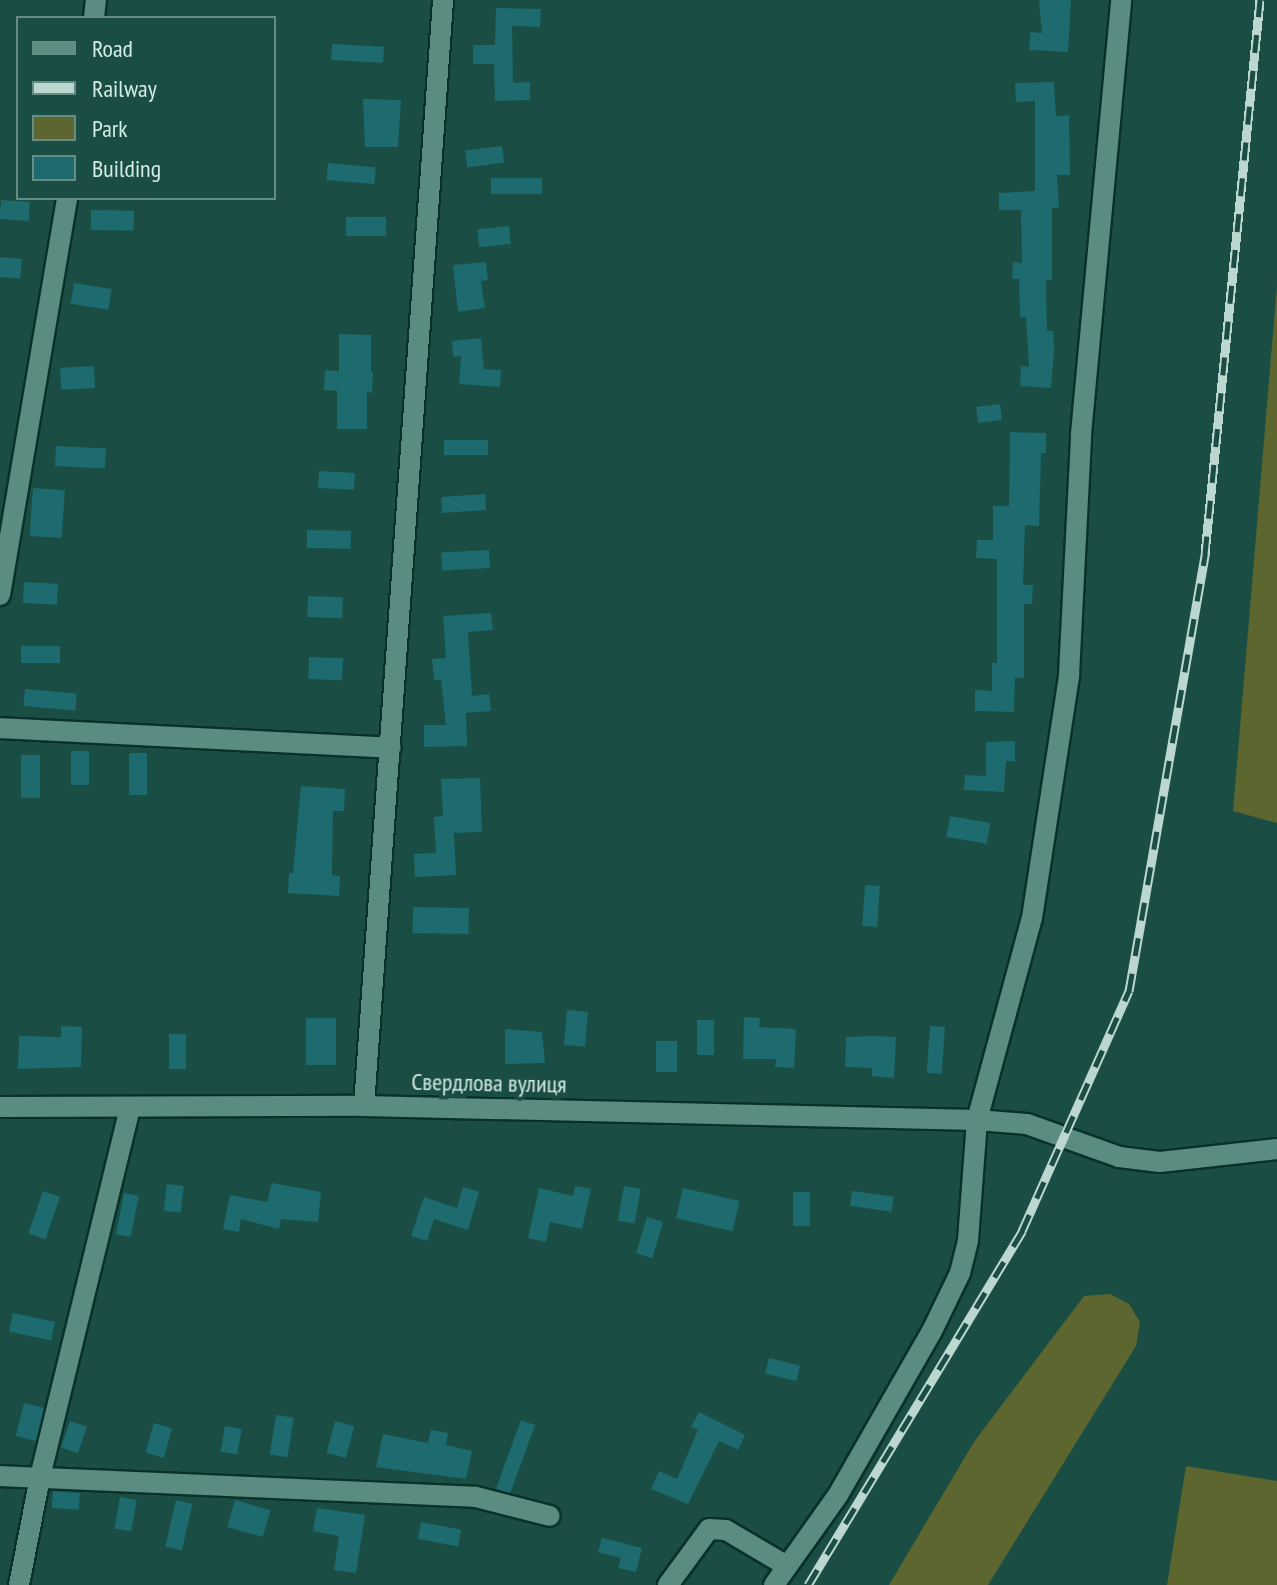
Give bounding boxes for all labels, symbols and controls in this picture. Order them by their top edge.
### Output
legend [16,16,276,200]
text: Road [92,33,133,64]
text: Railway [92,73,157,104]
text: Park [92,113,128,144]
text: Building [92,153,161,184]
street label: Свердлова вулиця [411,1067,567,1099]

